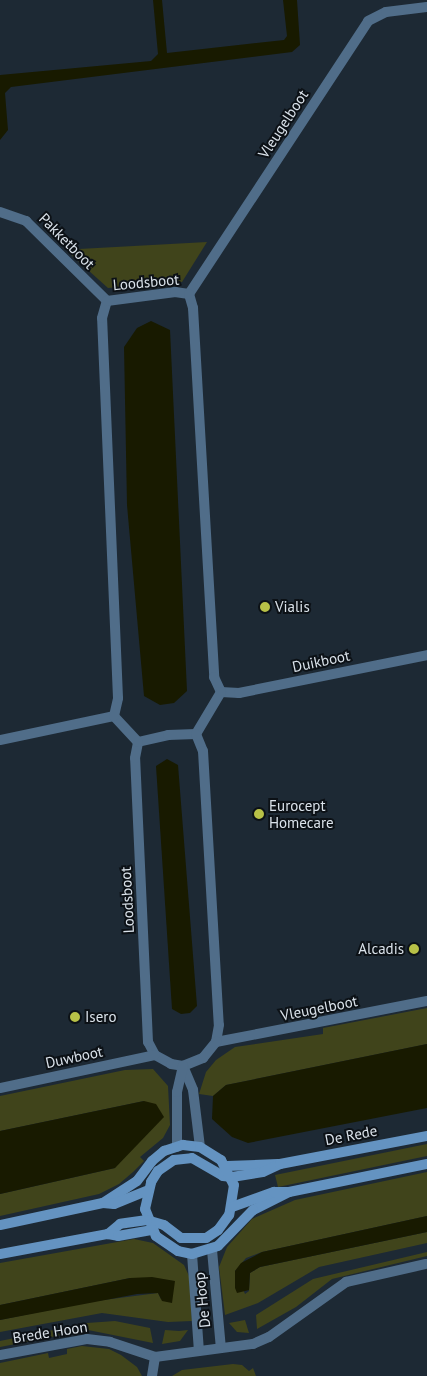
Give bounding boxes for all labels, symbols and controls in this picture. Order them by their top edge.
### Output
street label: Vleugelboot [254,86,312,162]
street label: Pakketboot [35,209,99,273]
street label: Loodsboot [112,270,180,294]
place label: Vialis [275,598,310,616]
marker: Vialis [259,601,271,613]
street label: Duikboot [291,646,351,676]
place label: Eurocept Homecare [269,796,334,831]
marker: Eurocept Homecare [253,808,265,820]
street label: Loodsboot [116,866,138,934]
place label: Alcadis [358,940,404,958]
marker: Alcadis [408,943,420,955]
street label: Vleugelboot [279,992,359,1024]
place label: Isero [85,1008,116,1026]
marker: Isero [69,1011,81,1023]
street label: Duwboot [44,1042,104,1072]
street label: De Rede [323,1121,379,1149]
street label: De Hoop [190,1271,214,1329]
street label: Brede Hoon [11,1317,89,1347]

